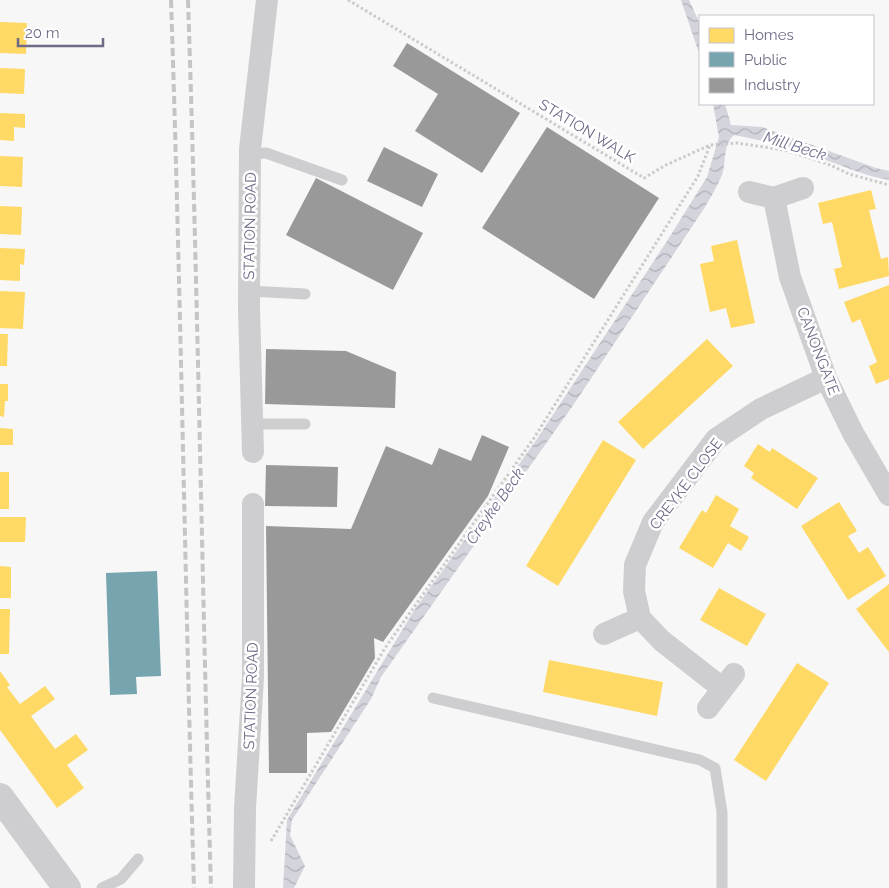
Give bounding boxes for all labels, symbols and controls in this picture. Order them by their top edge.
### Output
scale bar [18,15,102,47]
legend [699,15,874,105]
text: 20 m [25,24,60,42]
text: Homes [744,26,794,44]
text: Public [744,51,787,69]
text: Industry [744,76,800,94]
street label: STATION WALK [536,95,639,167]
water label: Mill Beck [761,127,829,165]
street label: STATION ROAD [240,172,260,280]
street label: CANONGATE [793,304,843,398]
street label: CREYKE CLOSE [646,435,726,533]
water label: Creyke Beck [462,464,528,548]
street label: STATION ROAD [240,642,262,750]

